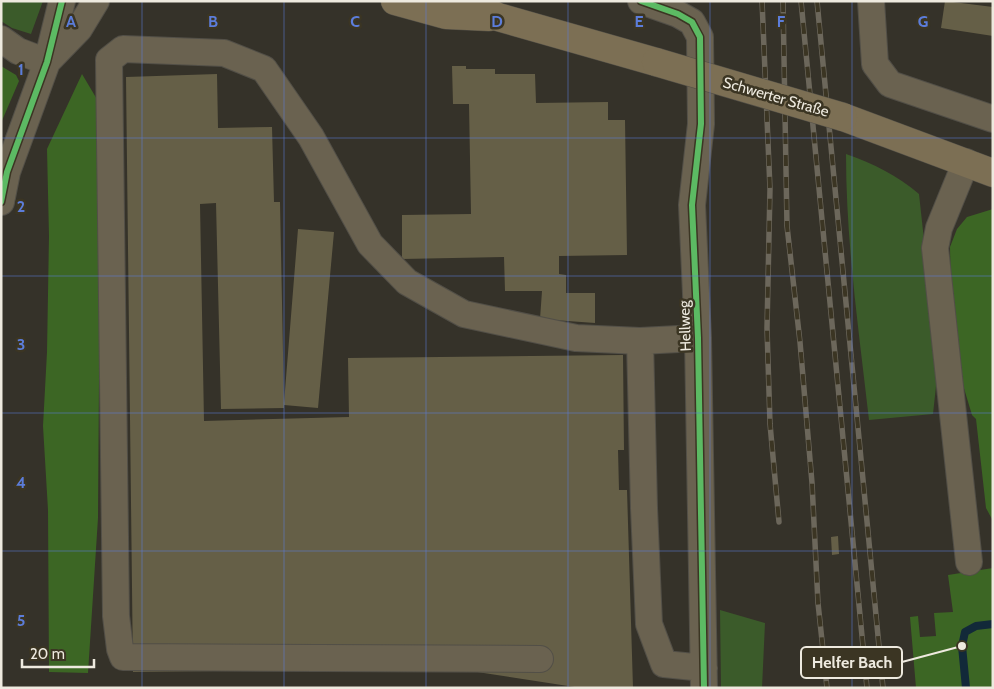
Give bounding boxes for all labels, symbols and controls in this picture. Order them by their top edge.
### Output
text: A [66,12,76,31]
text: B [208,12,218,31]
text: C [350,12,360,31]
text: D [491,12,503,31]
text: E [634,12,644,31]
text: F [777,12,786,31]
text: G [918,12,928,31]
text: 1 [18,60,24,79]
street label: Schwerter Straße [721,73,831,121]
text: 2 [17,197,25,216]
street label: Hellweg [675,300,695,352]
text: 3 [17,335,25,354]
text: 4 [16,473,26,492]
text: 5 [17,611,25,630]
scale bar [22,636,95,668]
text: 20 m [30,645,65,663]
callout: Helfer Bach [801,647,902,678]
text: Helfer Bach [812,653,892,672]

